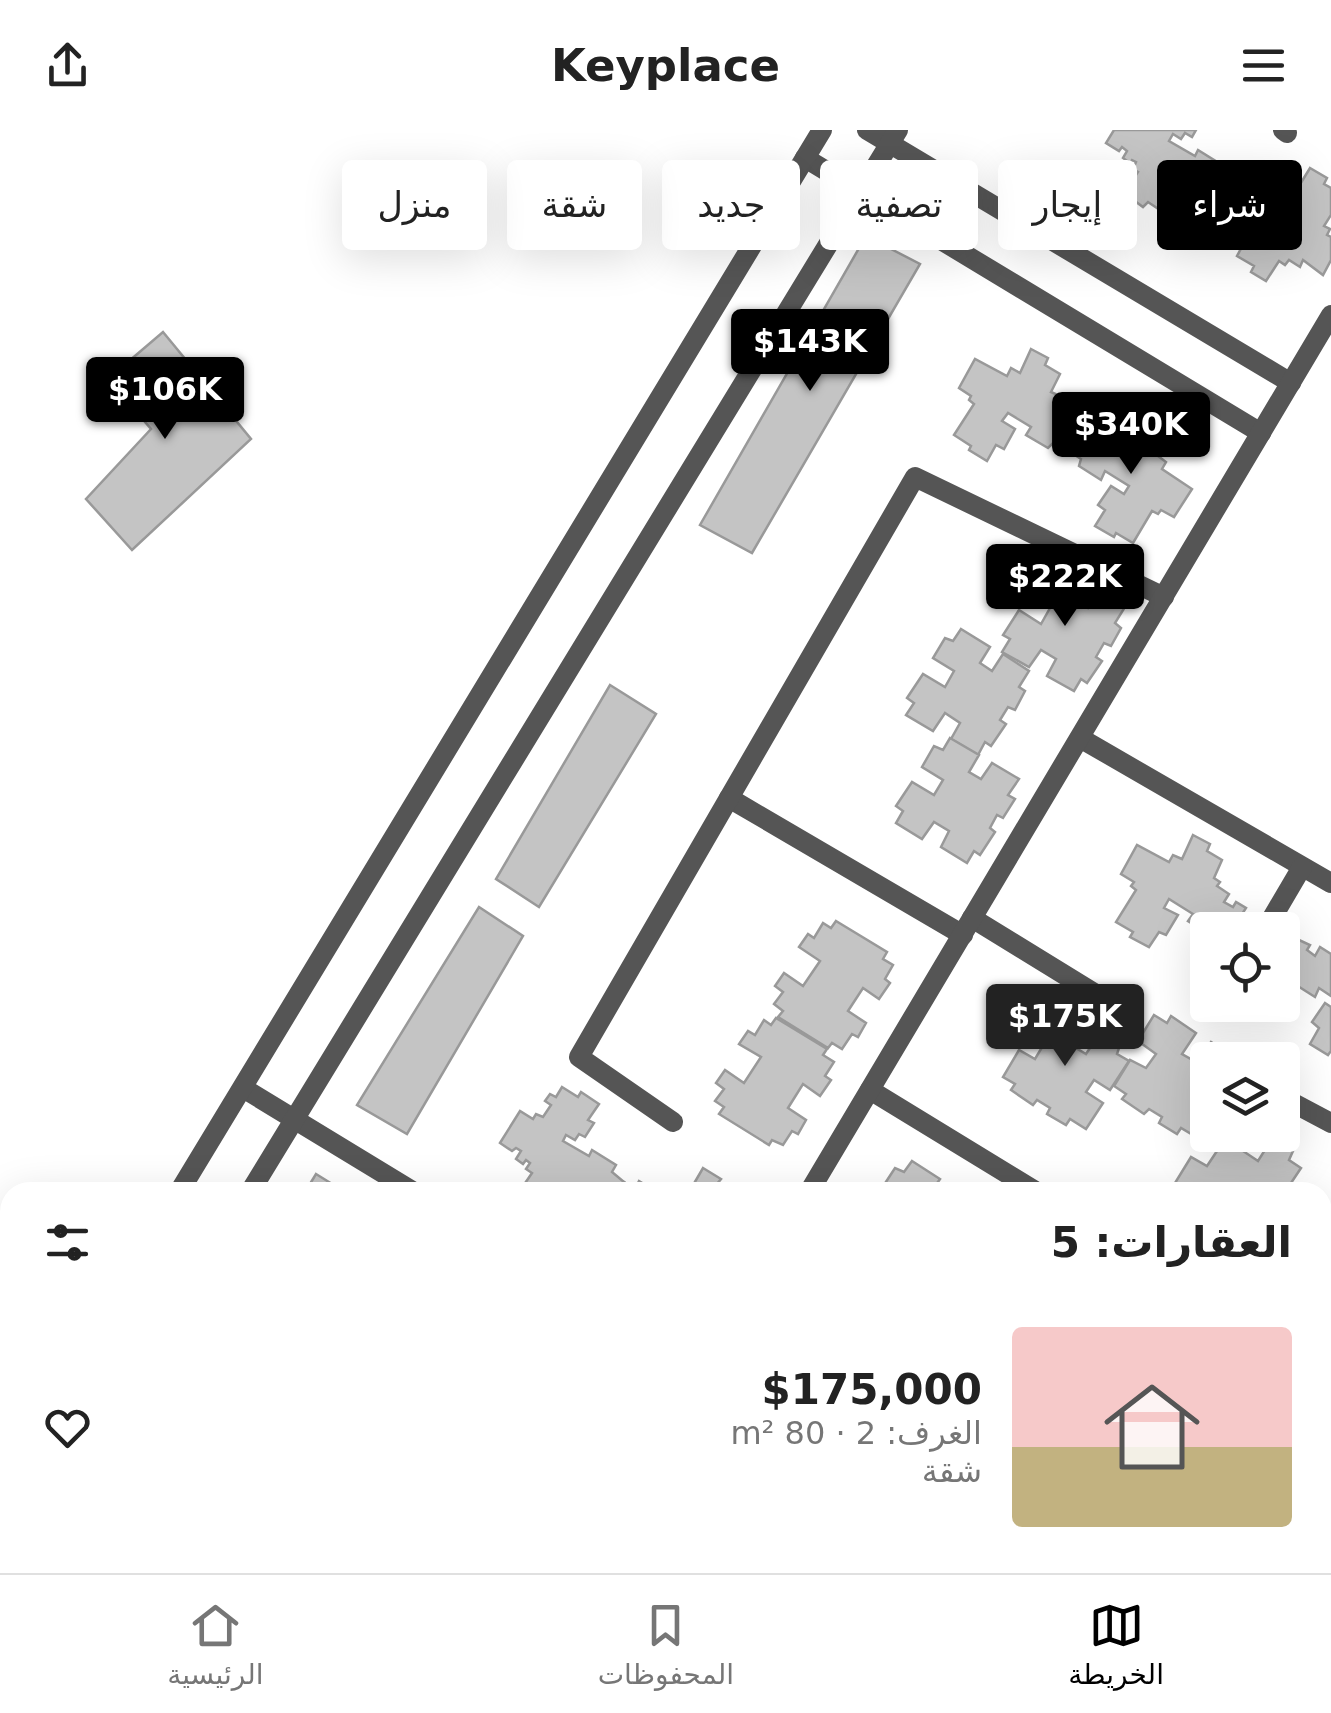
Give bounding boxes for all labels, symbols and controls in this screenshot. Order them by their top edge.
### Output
icon: share [40,38,95,93]
icon: menu [1236,38,1291,93]
text: Keyplace [551,39,780,92]
chip: منزل [342,160,487,250]
chip: شقة [507,160,642,250]
chip: جديد [662,160,800,250]
chip: تصفية [820,160,978,250]
chip: إيجار [998,160,1137,250]
chip: شراء [1157,160,1302,250]
pin: $143K [740,309,880,394]
text: $143K [753,322,867,360]
pin: $106K [95,357,235,442]
text: $106K [108,370,222,408]
pin: $340K [1061,392,1201,477]
text: $340K [1074,405,1188,443]
pin: $222K [995,544,1135,629]
text: $222K [1008,557,1122,595]
map controls [1190,912,1300,1152]
button: locate [1190,912,1300,1022]
pin: $175K [995,984,1135,1069]
text: $175K [1008,997,1122,1035]
button: layers [1190,1042,1300,1152]
icon: filters [40,1215,95,1270]
text: العقارات: 5 [1051,1218,1292,1267]
text: $175,000 [761,1365,982,1414]
icon: home [1092,1367,1212,1487]
icon: heart [40,1400,95,1455]
text: الغرف: 2 · 80 m² [730,1414,982,1452]
text: شقة [922,1452,982,1490]
tab: الرئيسية [167,1598,264,1691]
tab: المحفوظات [598,1598,734,1691]
tab: الخريطة [1068,1598,1164,1691]

